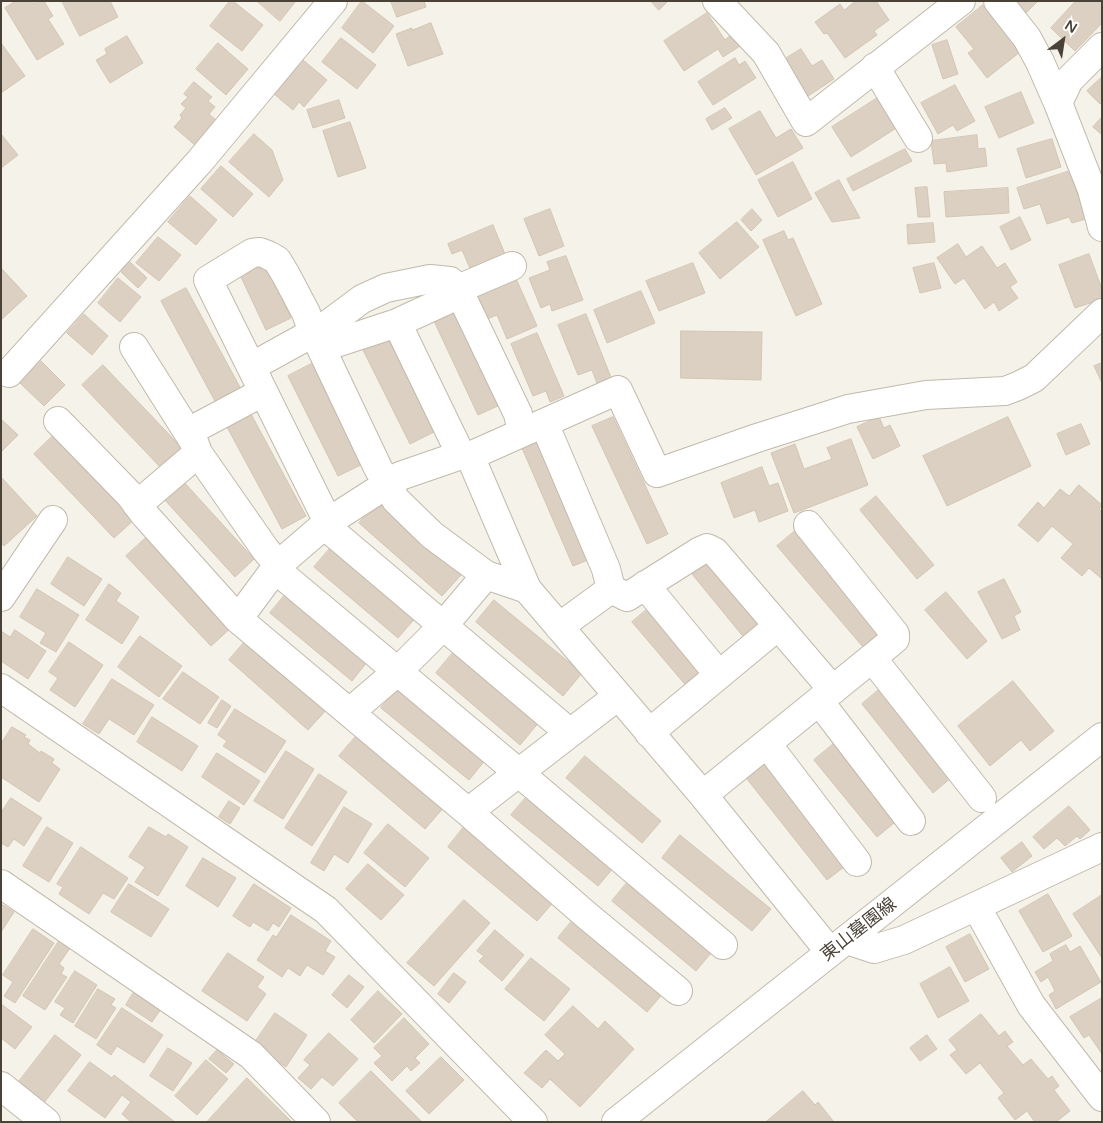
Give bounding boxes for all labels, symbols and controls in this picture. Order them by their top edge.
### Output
north arrow [1038,15,1088,65]
text: N [1062,17,1080,37]
street label: 東山墓園線 [817,894,901,966]

